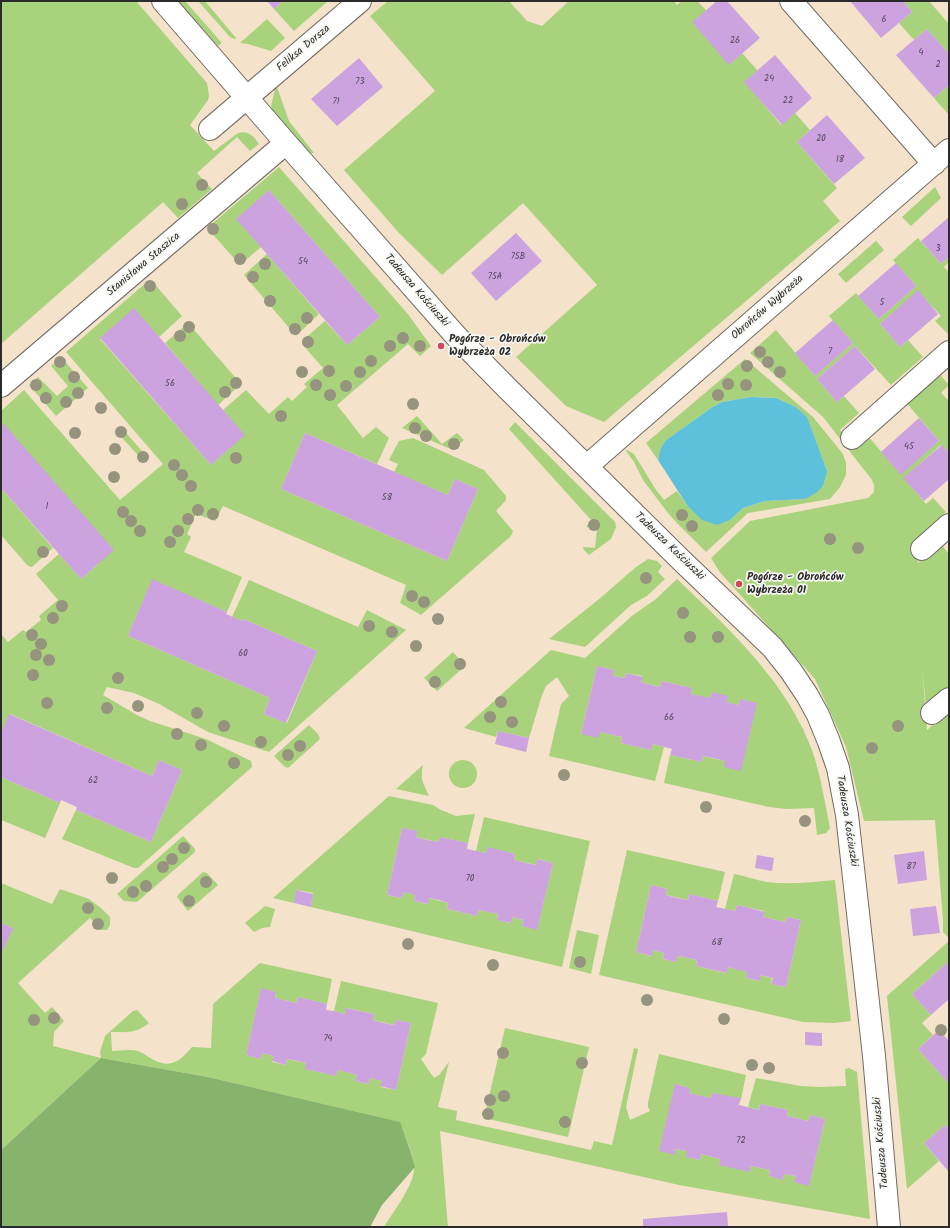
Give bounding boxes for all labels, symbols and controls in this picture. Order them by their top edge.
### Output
house number: 6 [881,15,887,25]
street label: Feliksa Dorsza [275,23,333,75]
house number: 26 [730,36,740,46]
house number: 4 [919,48,923,58]
house number: 2 [935,60,941,70]
house number: 24 [764,74,774,84]
house number: 73 [355,77,365,87]
house number: 22 [783,96,793,106]
house number: 71 [333,97,339,107]
house number: 20 [816,134,826,144]
house number: 18 [836,155,844,165]
street label: Stanisława Staszica [105,230,183,300]
house number: 3 [935,244,941,254]
street label: Tadeusza Kościuszki [381,252,451,330]
house number: 75B [511,252,525,262]
house number: 54 [298,257,308,267]
house number: 75A [488,272,502,282]
street label: Obrońców Wybrzeża [729,273,807,343]
house number: 5 [880,298,884,308]
place label: Pogórze - Obrońców Wybrzeża 02 [449,333,546,359]
marker: Pogórze - Obrońców Wybrzeża 02 [436,341,446,351]
house number: 7 [828,347,832,357]
house number: 56 [165,379,175,389]
house number: 45 [904,442,914,452]
house number: 58 [382,493,392,503]
house number: 1 [46,502,48,512]
street label: Tadeusza Kościuszki [631,510,707,584]
place label: Pogórze - Obrońców Wybrzeża 01 [747,571,844,597]
marker: Pogórze - Obrońców Wybrzeża 01 [734,579,744,589]
house number: 60 [238,649,248,659]
house number: 66 [664,713,674,723]
street label: Tadeusza Kościuszki [832,774,860,868]
house number: 62 [88,776,98,786]
house number: 87 [906,862,916,872]
house number: 70 [466,874,474,884]
house number: 68 [712,938,722,948]
house number: 74 [323,1034,333,1044]
street label: Tadeusza Kościuszki [871,1097,893,1189]
house number: 72 [736,1136,746,1146]

